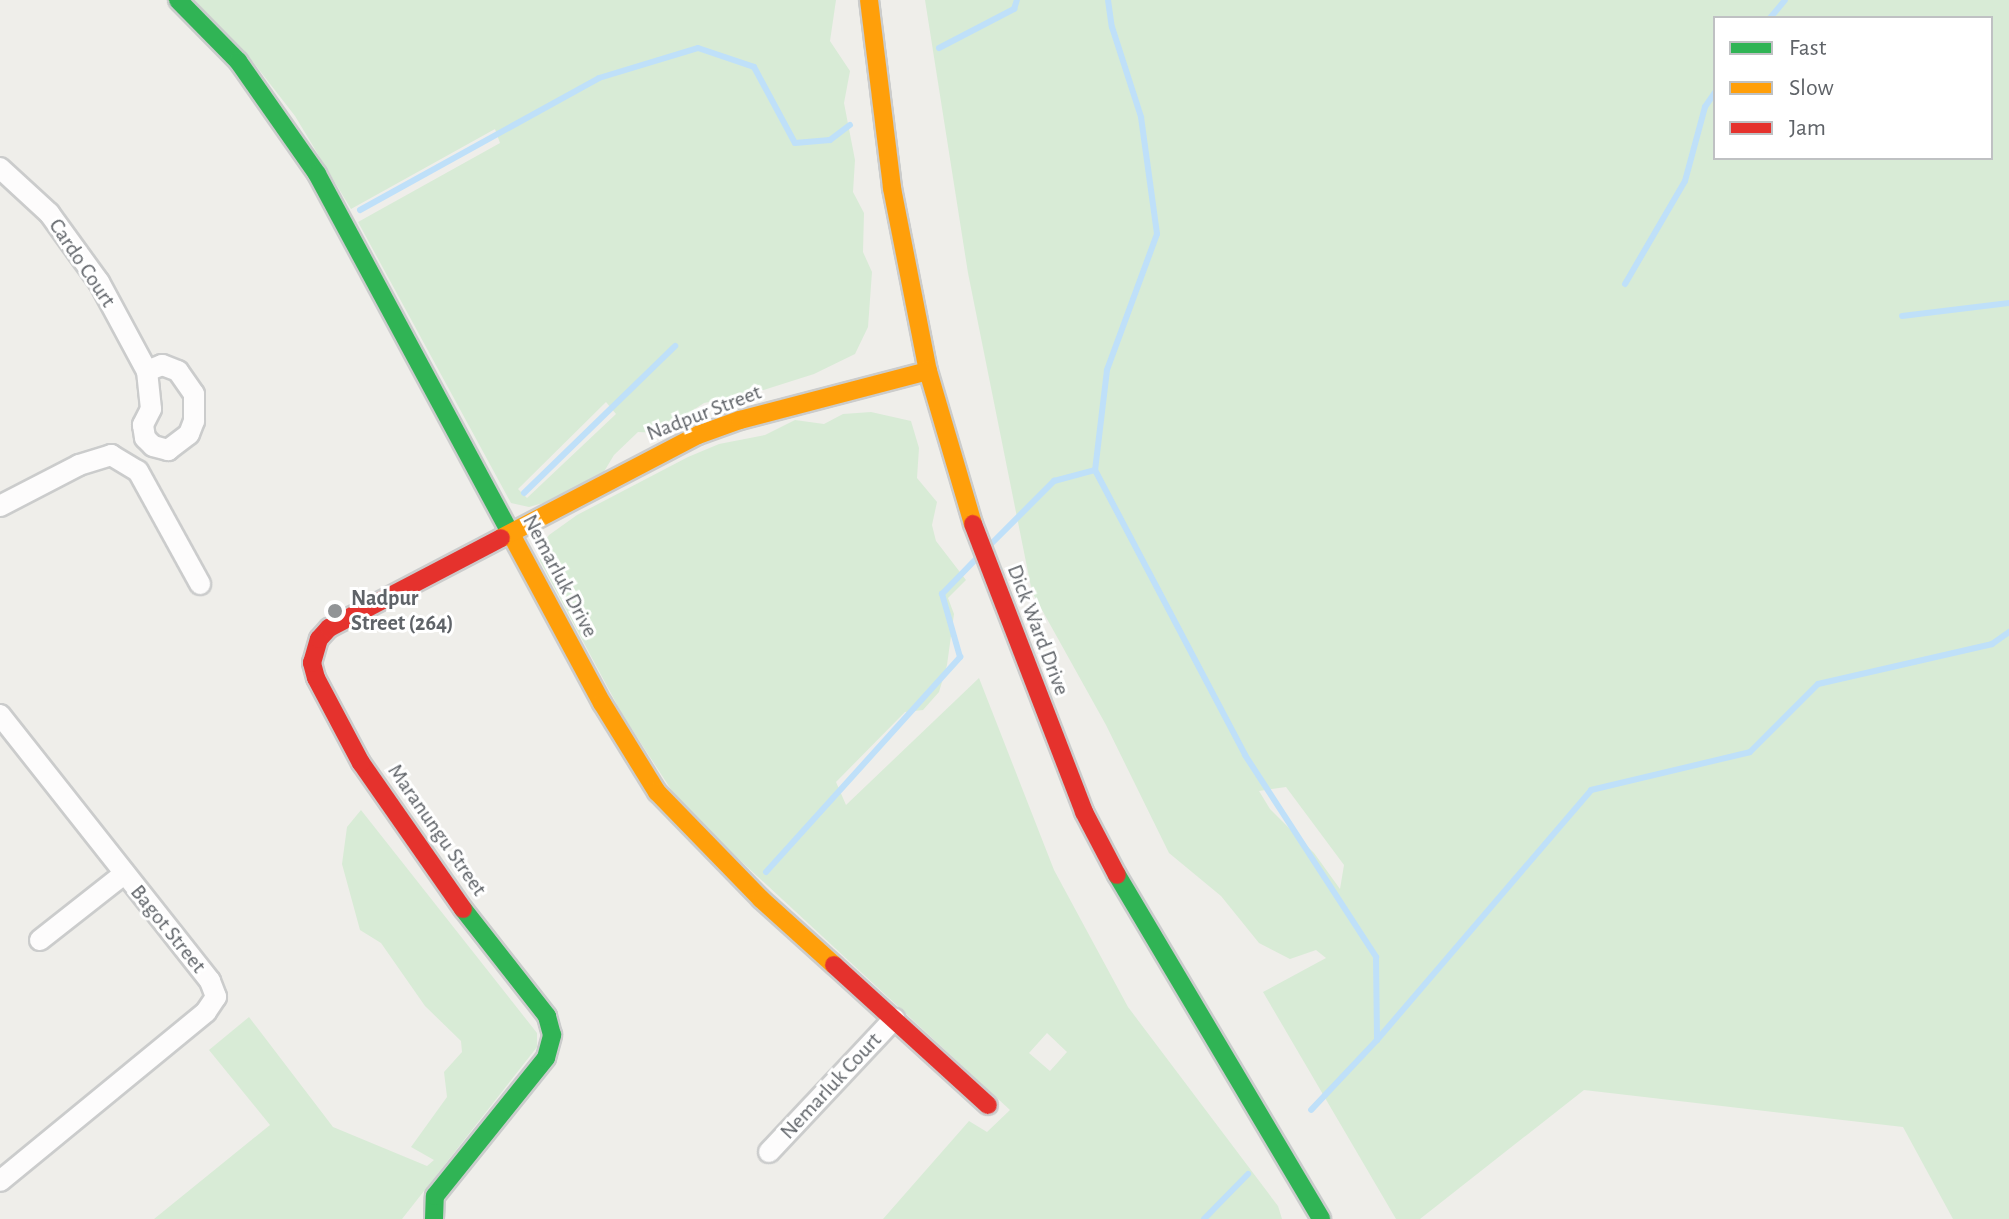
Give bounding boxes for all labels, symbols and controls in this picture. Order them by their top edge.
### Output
legend [1713,16,1993,160]
text: Fast [1789,36,1826,60]
text: Slow [1789,76,1834,100]
text: Jam [1789,116,1826,140]
street label: Cardo Court [43,214,121,312]
street label: Nadpur Street [643,379,765,447]
street label: Nemarluk Drive [517,510,603,642]
street label: Dick Ward Drive [1001,561,1075,699]
place label: Nadpur Street (264) [351,585,454,636]
marker: Nadpur Street (264) [326,602,344,620]
street label: Maranungu Street [382,759,492,901]
street label: Bagot Street [124,880,212,978]
street label: Nemarluk Court [775,1027,887,1145]

